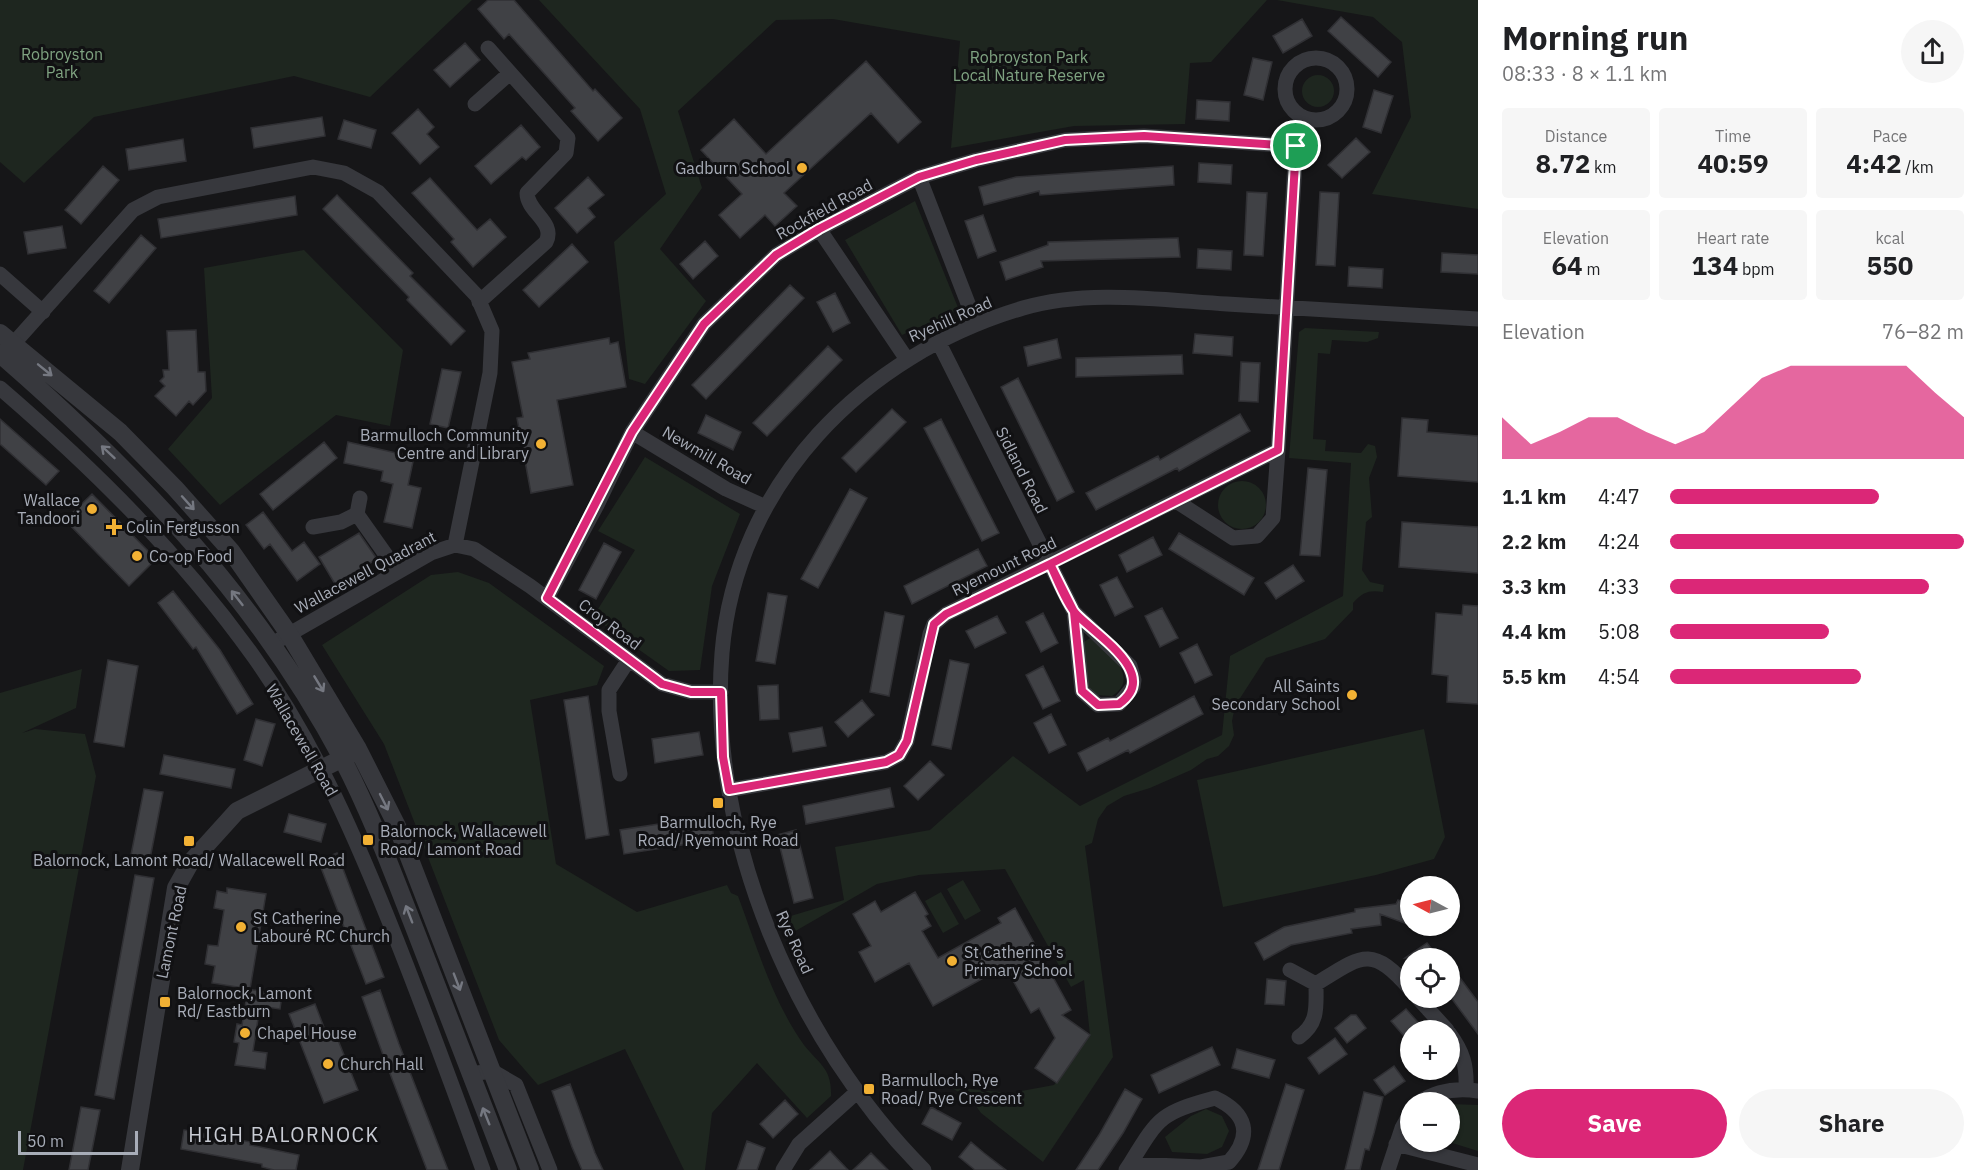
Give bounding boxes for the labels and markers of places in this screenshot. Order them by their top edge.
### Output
pin [1270,120,1321,171]
place label: Gadburn School [675,158,790,178]
marker: Gadburn School [795,161,809,175]
place label: Barmulloch Community Centre and Library [360,425,529,463]
marker: Barmulloch Community Centre and Library [534,437,548,451]
place label: Wallace Tandoori [17,490,80,528]
marker: Wallace Tandoori [85,502,99,516]
place label: Colin Fergusson [126,517,240,537]
marker: Colin Fergusson [107,520,121,534]
place label: Co-op Food [149,546,232,566]
marker: Co-op Food [130,549,144,563]
place label: All Saints Secondary School [1212,676,1340,714]
marker: All Saints Secondary School [1345,688,1359,702]
marker: Barmulloch, Rye Road/ Ryemount Road [711,796,725,810]
place label: Barmulloch, Rye Road/ Ryemount Road [638,812,798,850]
place label: Balornock, Wallacewell Road/ Lamont Road [380,821,547,859]
marker: Balornock, Wallacewell Road/ Lamont Road [361,833,375,847]
marker: Balornock, Lamont Road/ Wallacewell Road [182,834,196,848]
place label: Balornock, Lamont Road/ Wallacewell Road [33,850,345,870]
place label: St Catherine Labouré RC Church [253,908,390,946]
marker: St Catherine Labouré RC Church [234,920,248,934]
place label: St Catherine's Primary School [964,942,1072,980]
marker: St Catherine's Primary School [945,954,959,968]
place label: Balornock, Lamont Rd/ Eastburn [177,983,312,1021]
marker: Balornock, Lamont Rd/ Eastburn [158,995,172,1009]
place label: Chapel House [257,1023,357,1043]
marker: Chapel House [238,1026,252,1040]
place label: Church Hall [340,1054,423,1074]
marker: Church Hall [321,1057,335,1071]
place label: Barmulloch, Rye Road/ Rye Crescent [881,1070,1022,1108]
marker: Barmulloch, Rye Road/ Rye Crescent [862,1082,876,1096]

